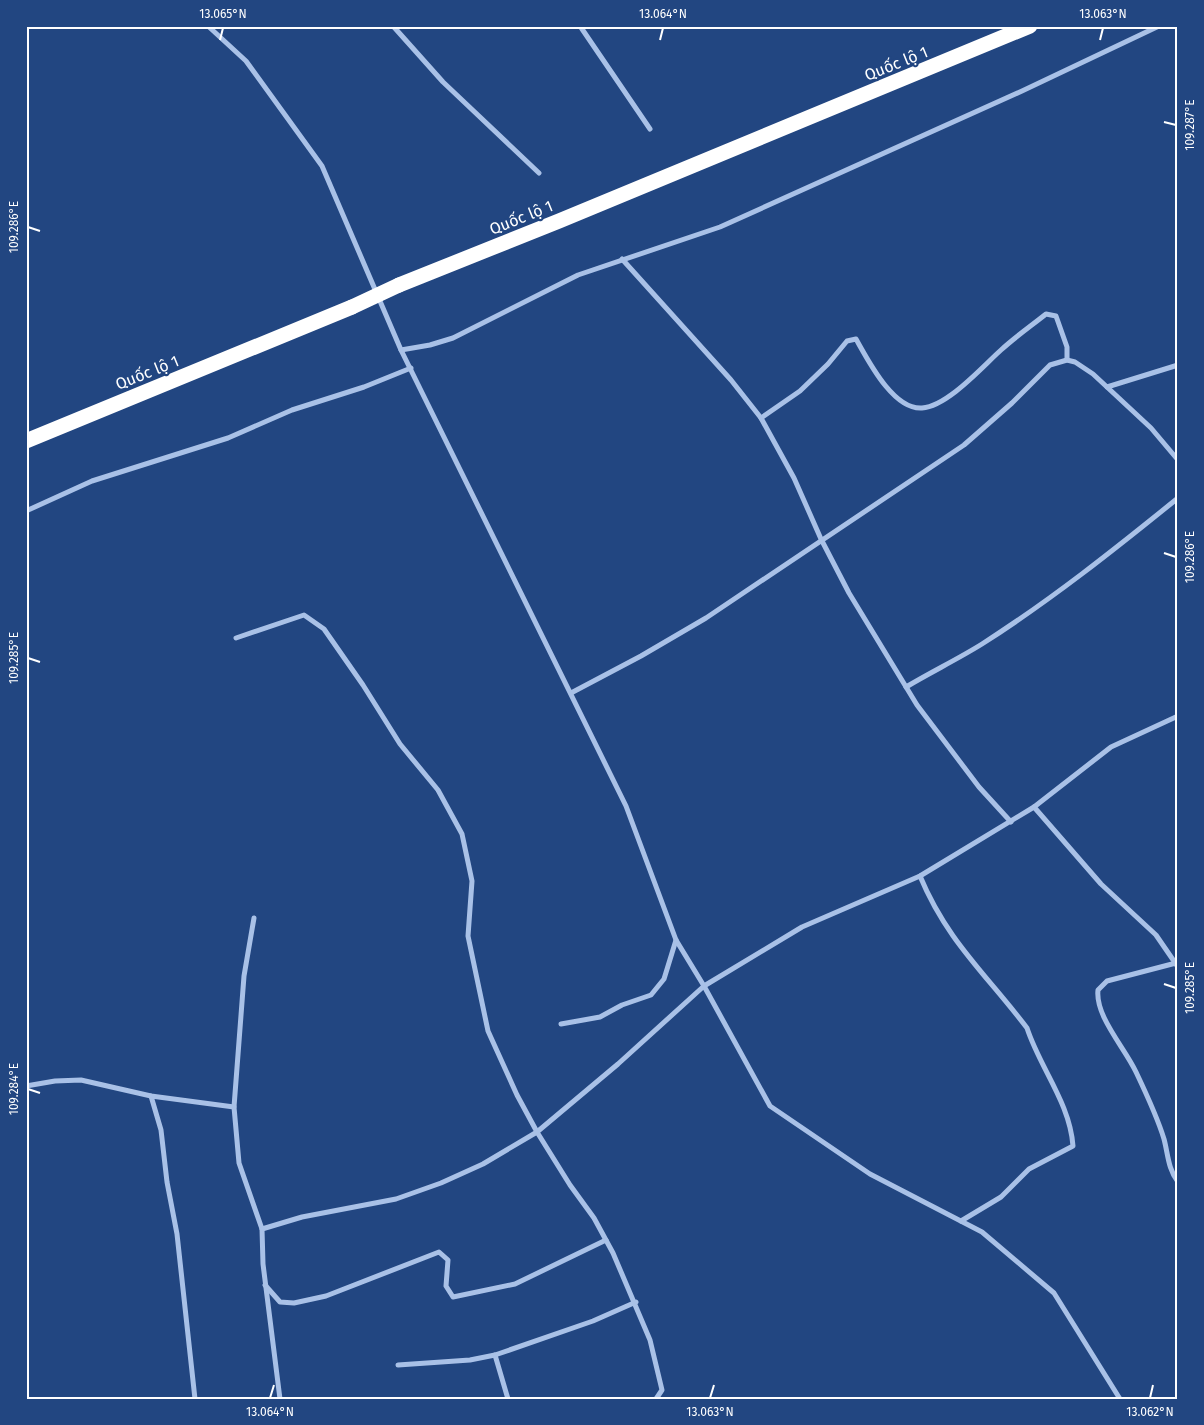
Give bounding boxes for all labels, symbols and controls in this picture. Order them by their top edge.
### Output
text: 13.065°N [199,7,247,21]
text: 13.064°N [639,7,687,21]
text: 13.063°N [1079,7,1127,21]
street label: Quốc lộ 1 [861,41,931,85]
text: 109.287°E [1183,99,1197,151]
street label: Quốc lộ 1 [486,195,556,239]
text: 109.286°E [7,201,21,253]
street label: Quốc lộ 1 [112,350,182,394]
text: 109.286°E [1183,531,1197,583]
text: 109.285°E [7,632,21,684]
text: 109.285°E [1183,962,1197,1014]
text: 109.284°E [7,1063,21,1115]
text: 13.064°N [246,1405,294,1419]
text: 13.063°N [686,1405,734,1419]
text: 13.062°N [1126,1405,1174,1419]

